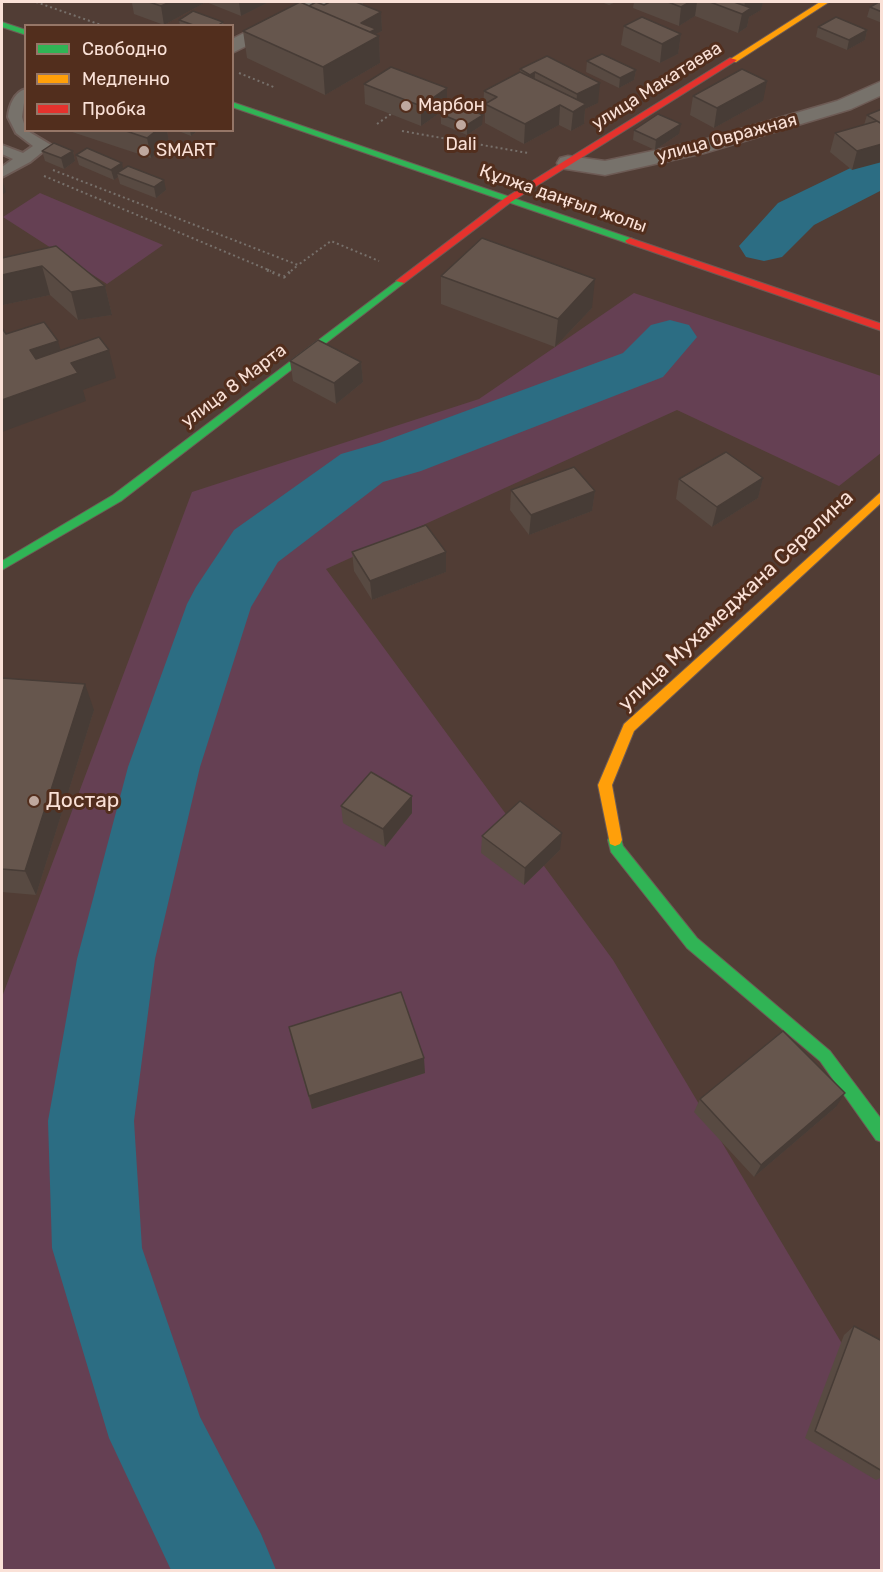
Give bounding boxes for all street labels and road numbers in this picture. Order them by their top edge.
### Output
street label: улица Макатаева [588,37,726,135]
street label: улица Овражная [655,109,799,167]
street label: Құлжа даңғыл жолы [476,160,650,238]
street label: улица 8 Марта [177,339,291,433]
street label: улица Мухамеджана Сералина [613,485,859,717]

